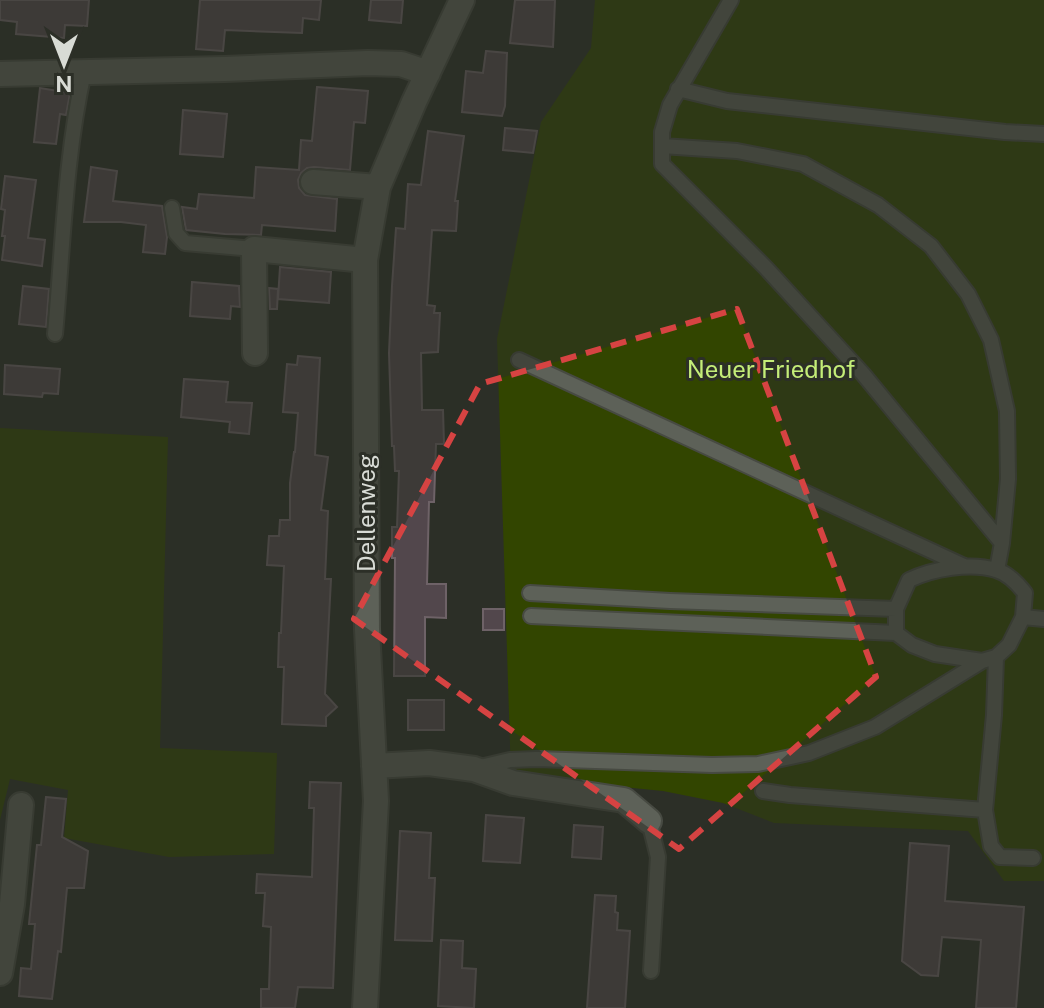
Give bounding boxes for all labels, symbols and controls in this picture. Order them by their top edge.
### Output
north arrow [24,24,104,104]
text: N [55,71,73,97]
park label: Neuer Friedhof [687,355,855,383]
street label: Dellenweg [352,454,380,572]

